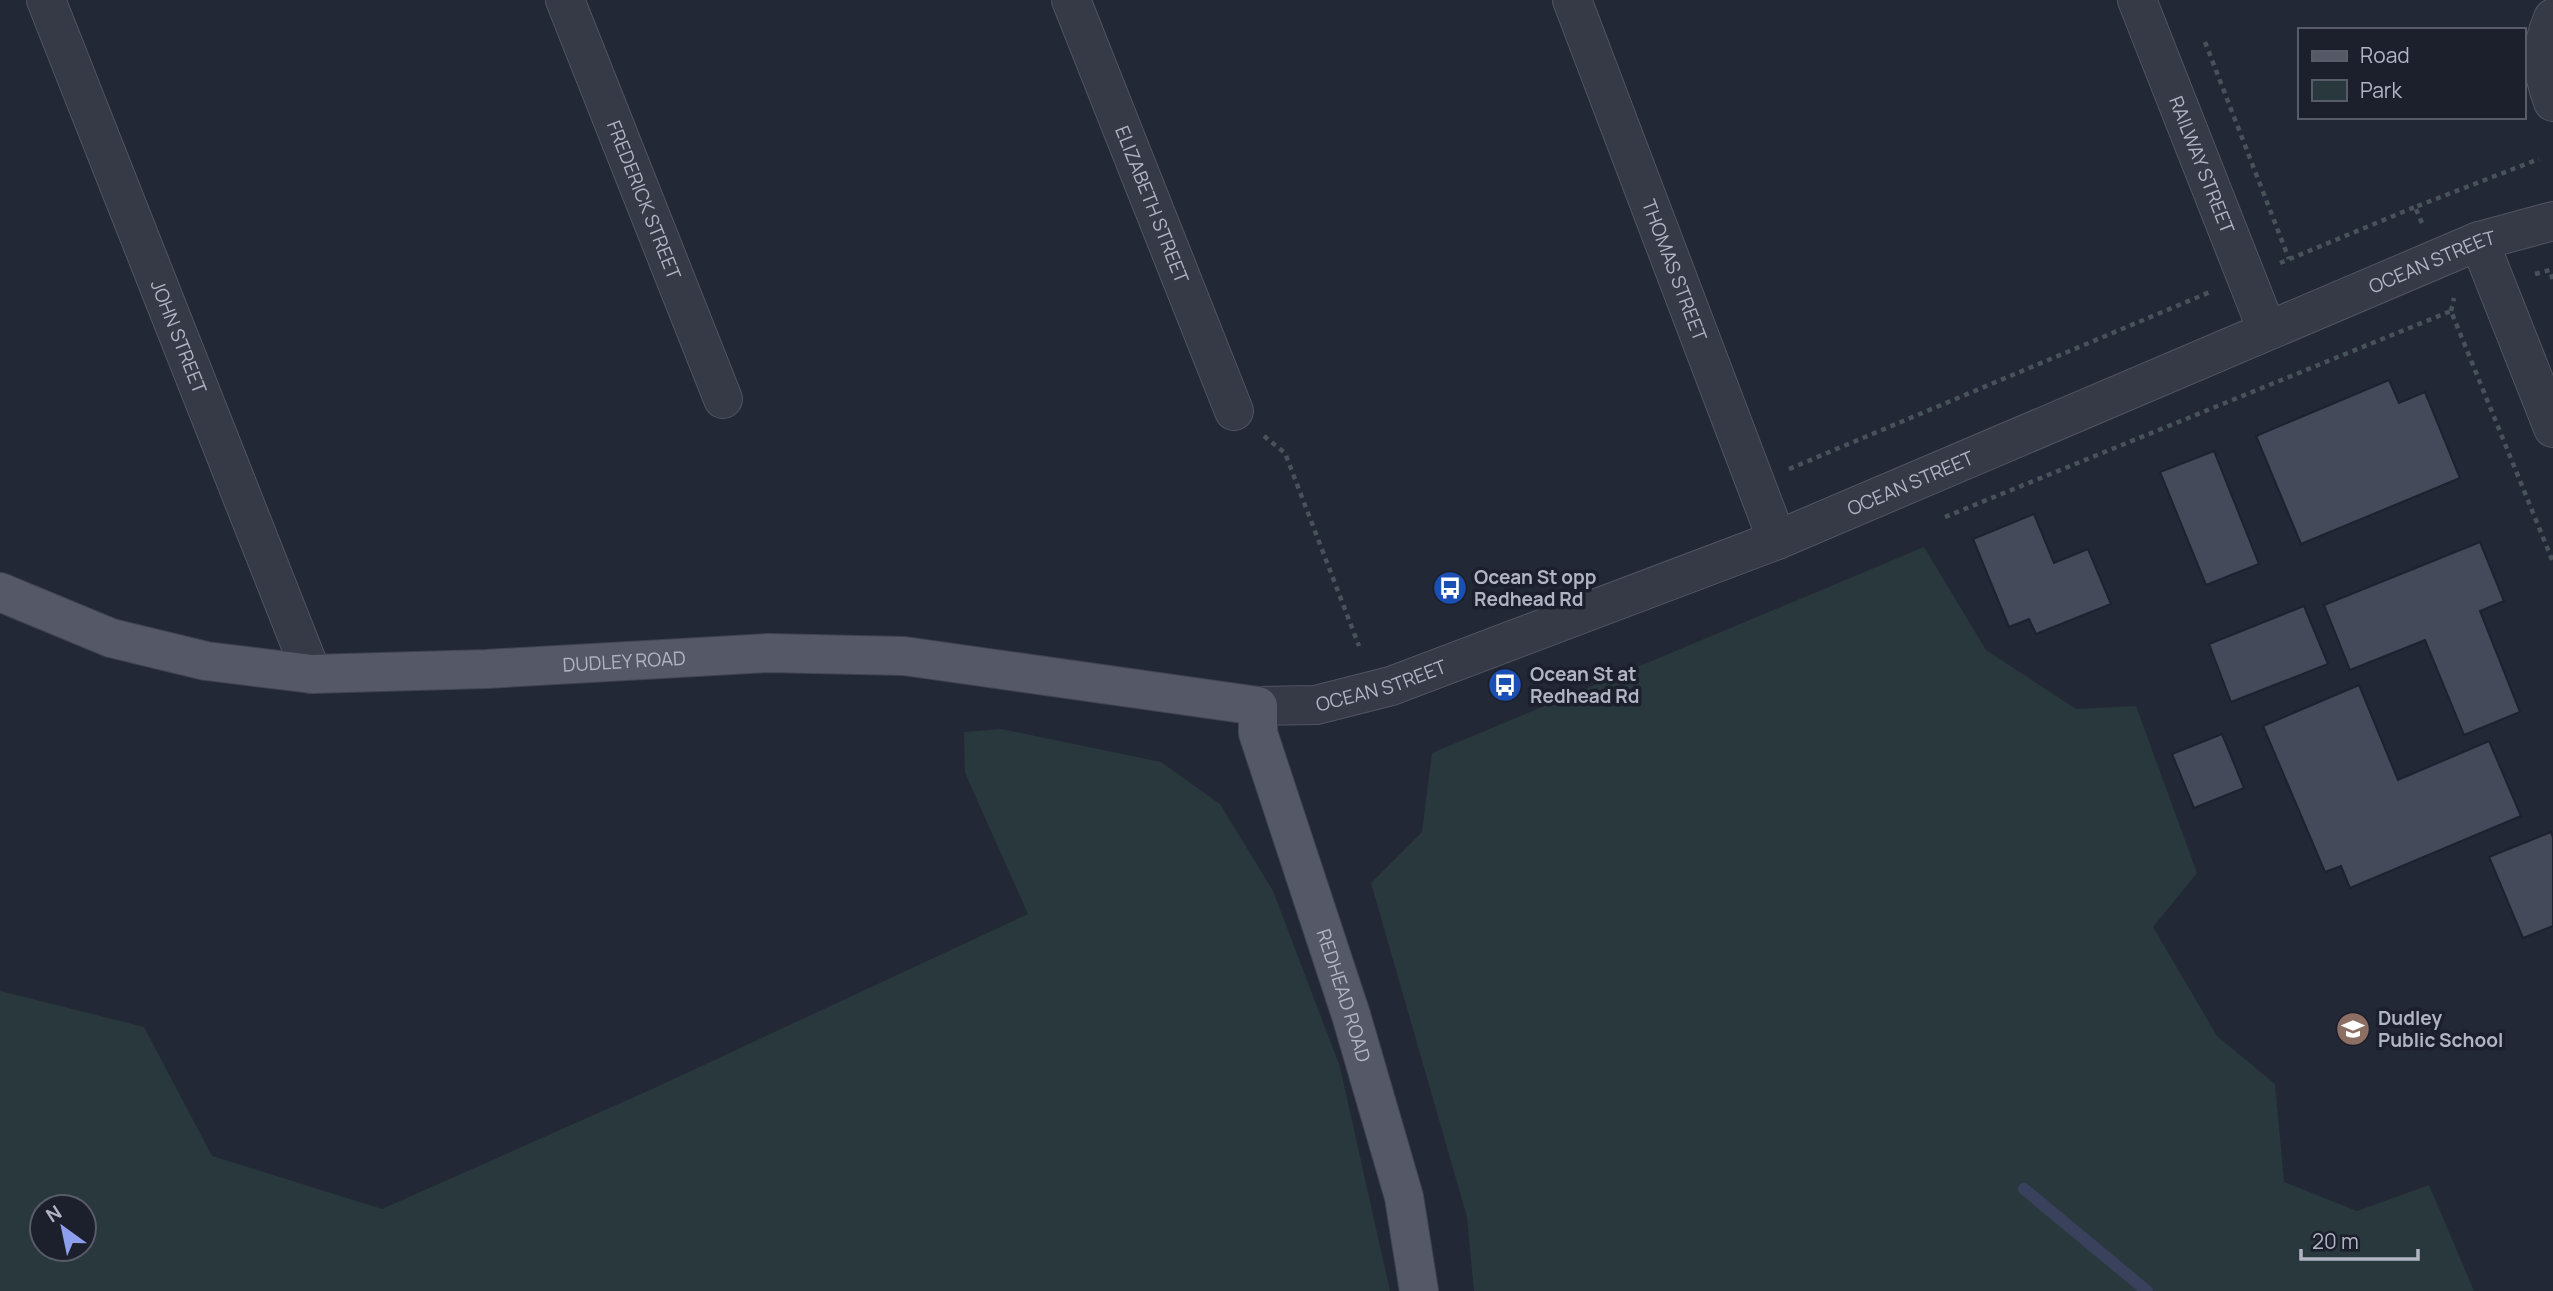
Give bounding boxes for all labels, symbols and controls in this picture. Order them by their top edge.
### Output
legend [2298,28,2525,119]
text: Road [2360,41,2410,69]
text: Park [2360,76,2402,104]
street label: RAILWAY STREET [2163,92,2241,238]
street label: FREDERICK STREET [601,117,688,284]
street label: ELIZABETH STREET [1109,122,1195,288]
street label: THOMAS STREET [1636,196,1713,345]
street label: OCEAN STREET [2365,224,2499,299]
street label: JOHN STREET [145,276,213,398]
street label: OCEAN STREET [1843,445,1978,522]
place label: Ocean St opp Redhead Rd [1474,564,1596,612]
bus stop icon: Ocean St opp Redhead Rd [1431,569,1469,607]
street label: DUDLEY ROAD [562,645,686,678]
street label: OCEAN STREET [1313,653,1451,718]
place label: Ocean St at Redhead Rd [1530,661,1640,709]
bus stop icon: Ocean St at Redhead Rd [1486,666,1524,704]
street label: REDHEAD ROAD [1311,926,1377,1065]
place label: Dudley Public School [2378,1005,2503,1053]
school or university icon: Dudley Public School [2334,1010,2372,1048]
north arrow [28,1193,98,1263]
text: N [41,1199,67,1228]
scale bar [2301,1218,2418,1262]
text: 20 m [2312,1227,2359,1255]

